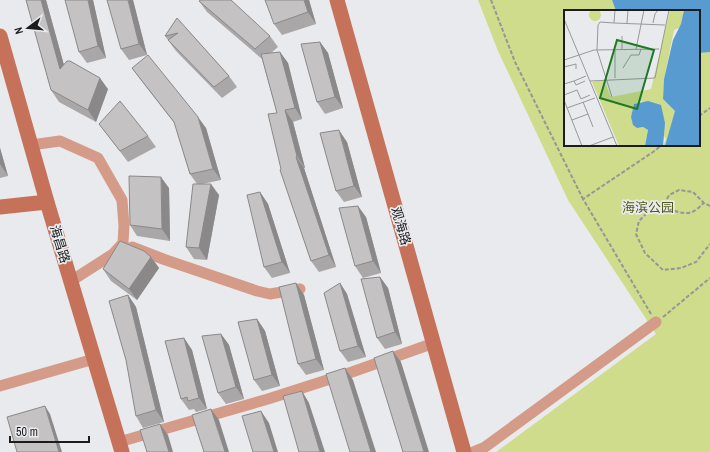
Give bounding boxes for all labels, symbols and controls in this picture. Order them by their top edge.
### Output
north arrow [8,8,48,48]
inset map [564,10,700,146]
text: N [11,26,26,36]
park label: 海滨公园 [622,199,674,216]
street label: 观海路 [387,205,415,247]
street label: 海昌路 [46,223,74,265]
scale bar [10,418,89,444]
text: 50 m [16,424,38,440]

